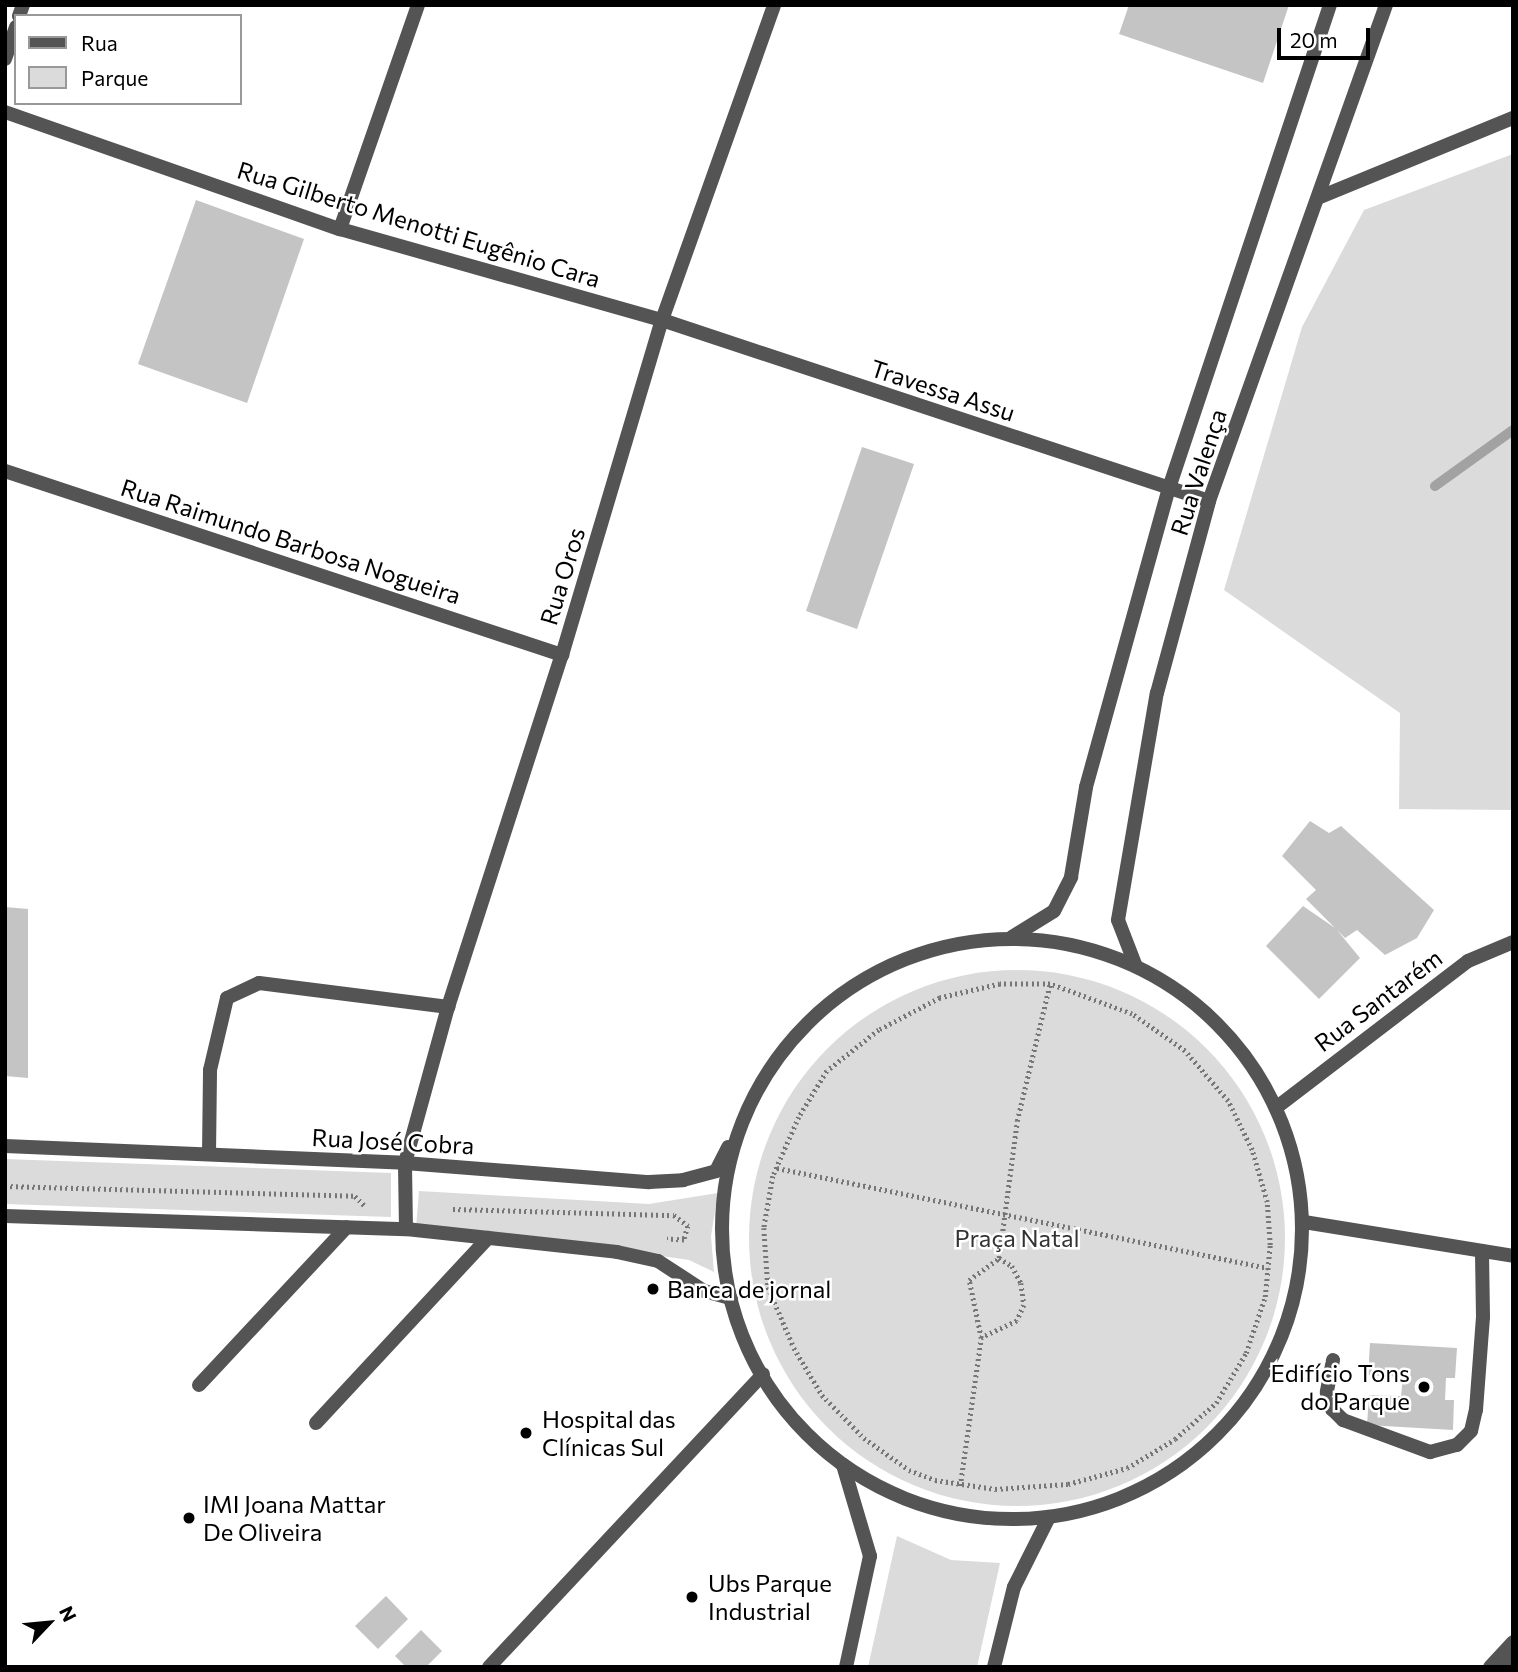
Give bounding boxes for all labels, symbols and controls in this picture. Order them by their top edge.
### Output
legend [14,14,242,105]
scale bar [1280,14,1373,58]
text: 20 m [1290,27,1338,52]
text: Rua [81,30,118,55]
text: Parque [81,65,148,90]
street label: Rua Gilberto Menotti Eugênio Cara [234,155,604,293]
street label: Travessa Assu [867,353,1019,427]
street label: Rua Valença [1164,405,1232,539]
street label: Rua Raimundo Barbosa Nogueira [117,472,465,610]
street label: Rua Oros [534,524,590,628]
street label: Rua Santarém [1309,943,1447,1057]
street label: Rua José Cobra [311,1122,475,1160]
park label: Praça Natal [954,1224,1080,1252]
place label: Banca de jornal [667,1275,831,1303]
marker: Banca de jornal [645,1281,661,1297]
place label: Edifício Tons do Parque [1271,1359,1410,1415]
marker: Edifício Tons do Parque [1416,1379,1432,1395]
place label: Hospital das Clínicas Sul [542,1405,676,1461]
marker: Hospital das Clínicas Sul [516,1423,536,1443]
place label: IMI Joana Mattar De Oliveira [203,1490,386,1546]
marker: IMI Joana Mattar De Oliveira [181,1510,197,1526]
place label: Ubs Parque Industrial [708,1569,832,1625]
marker: Ubs Parque Industrial [682,1587,702,1607]
north arrow [14,1588,84,1658]
text: N [55,1602,82,1625]

